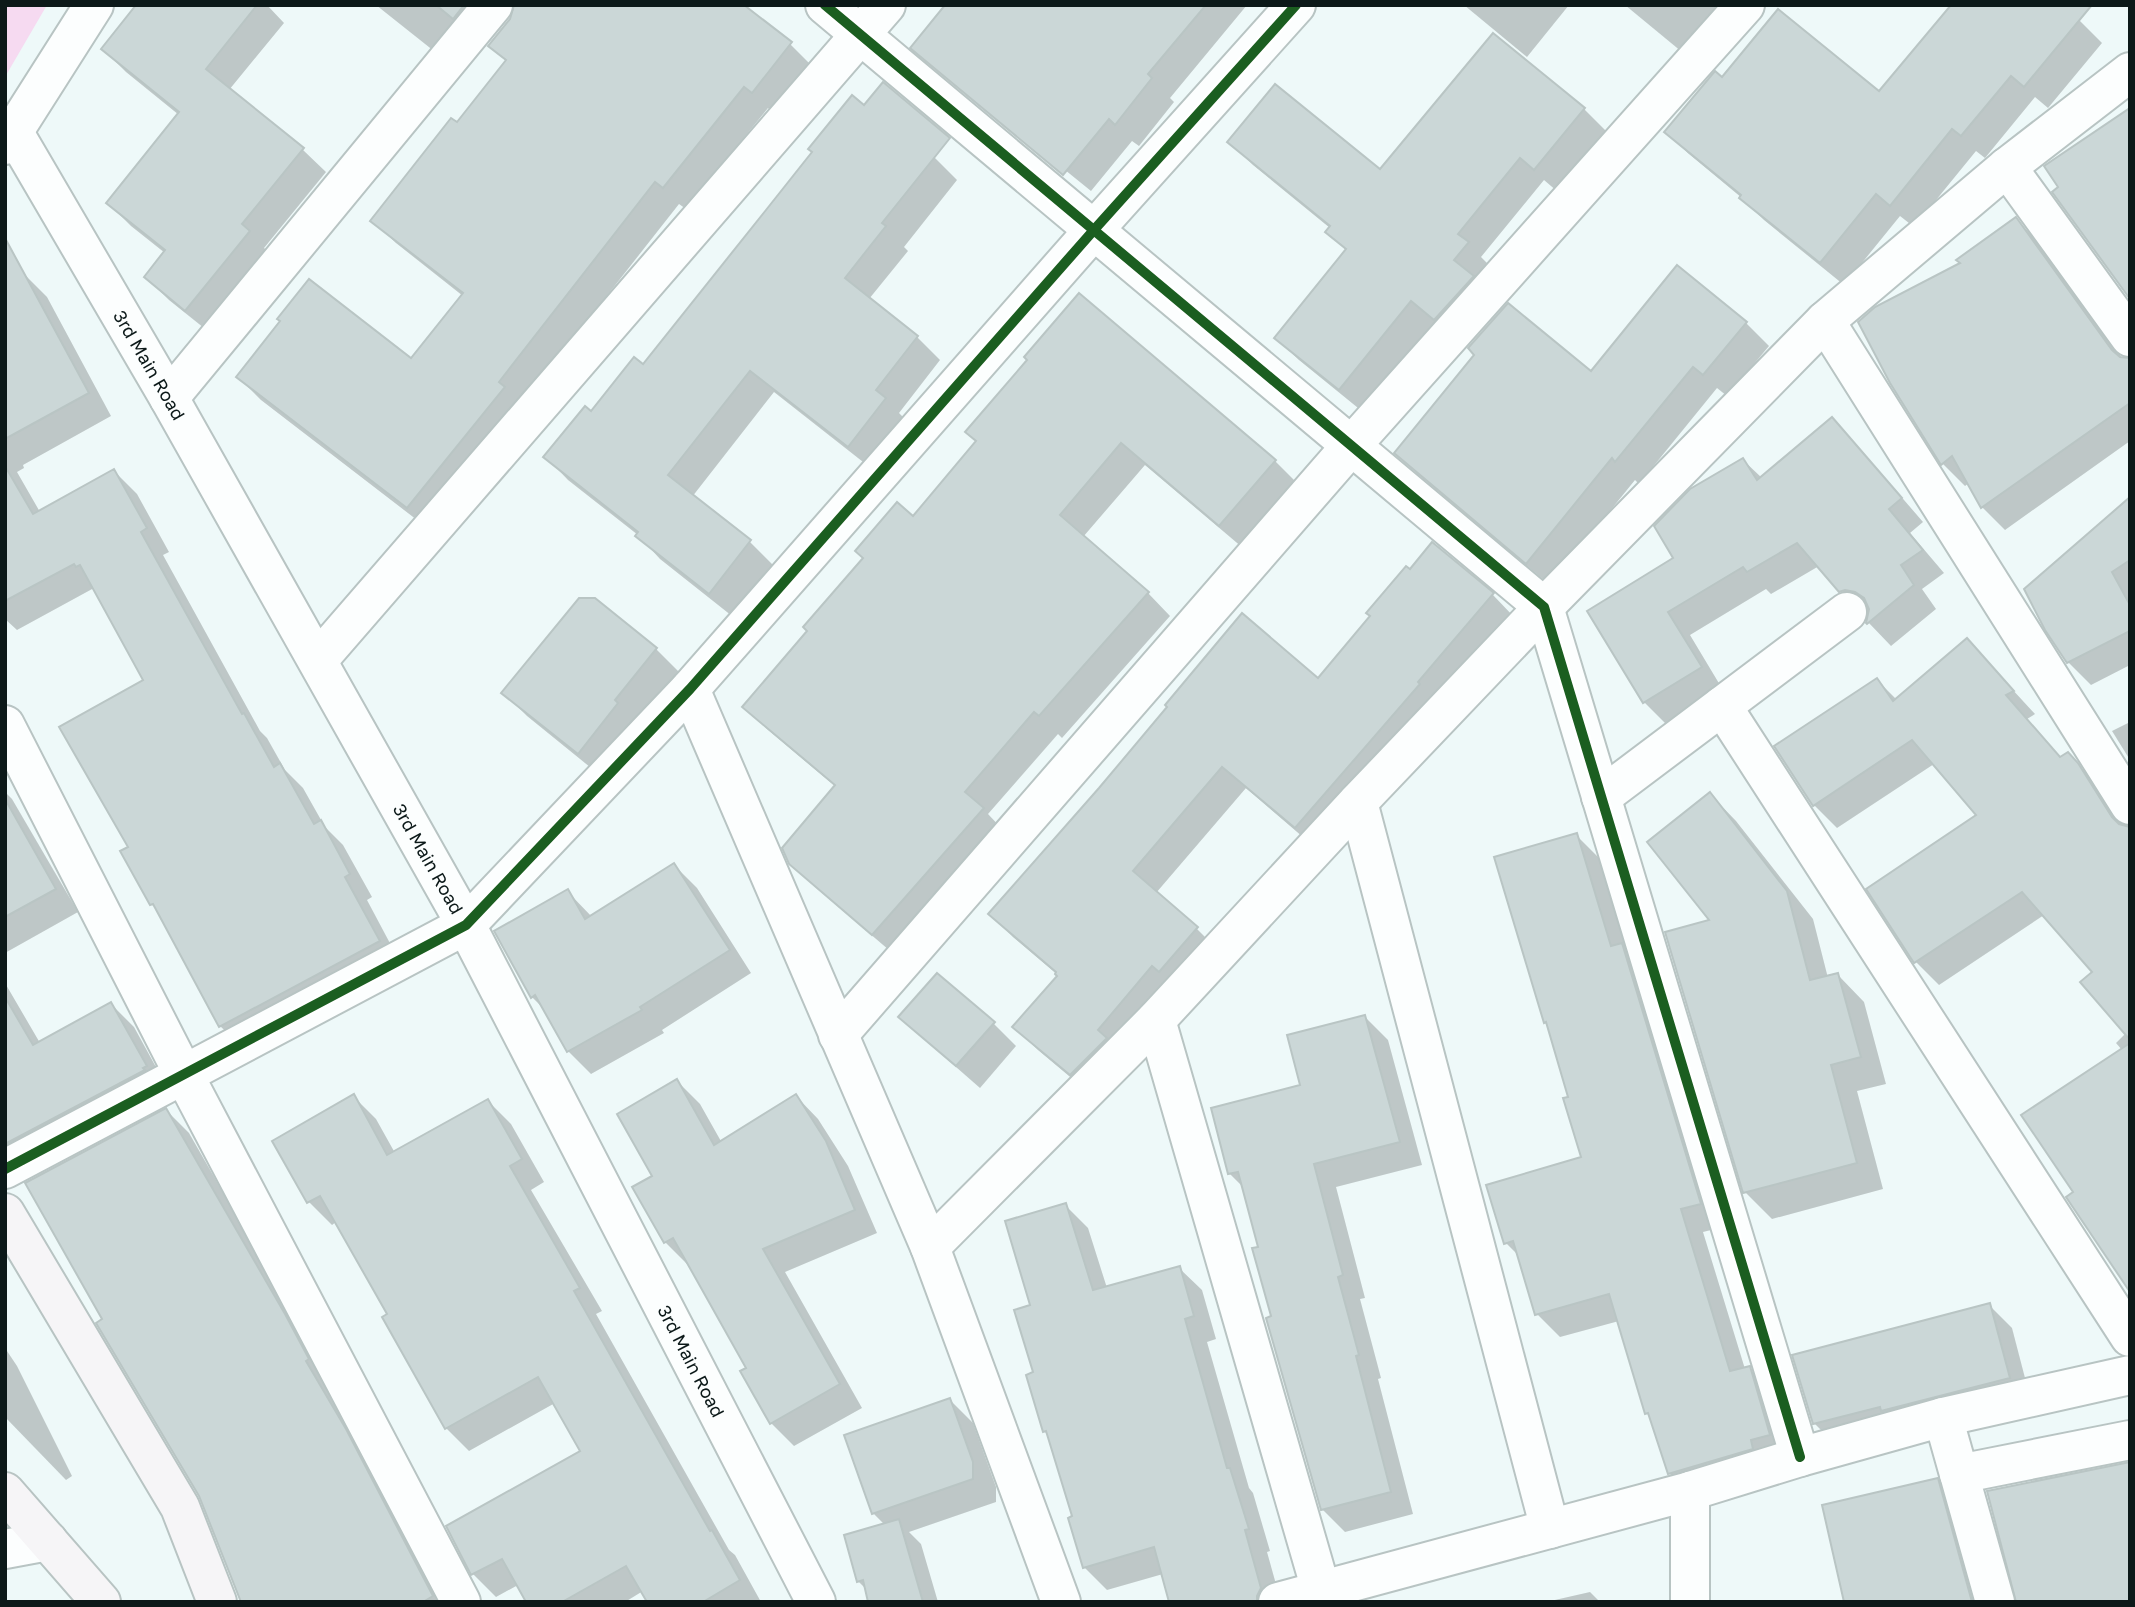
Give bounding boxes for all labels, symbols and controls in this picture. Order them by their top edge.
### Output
street label: 3rd Main Road [109,306,190,424]
street label: 3rd Main Road [389,800,468,918]
street label: 3rd Main Road [653,1301,729,1421]

